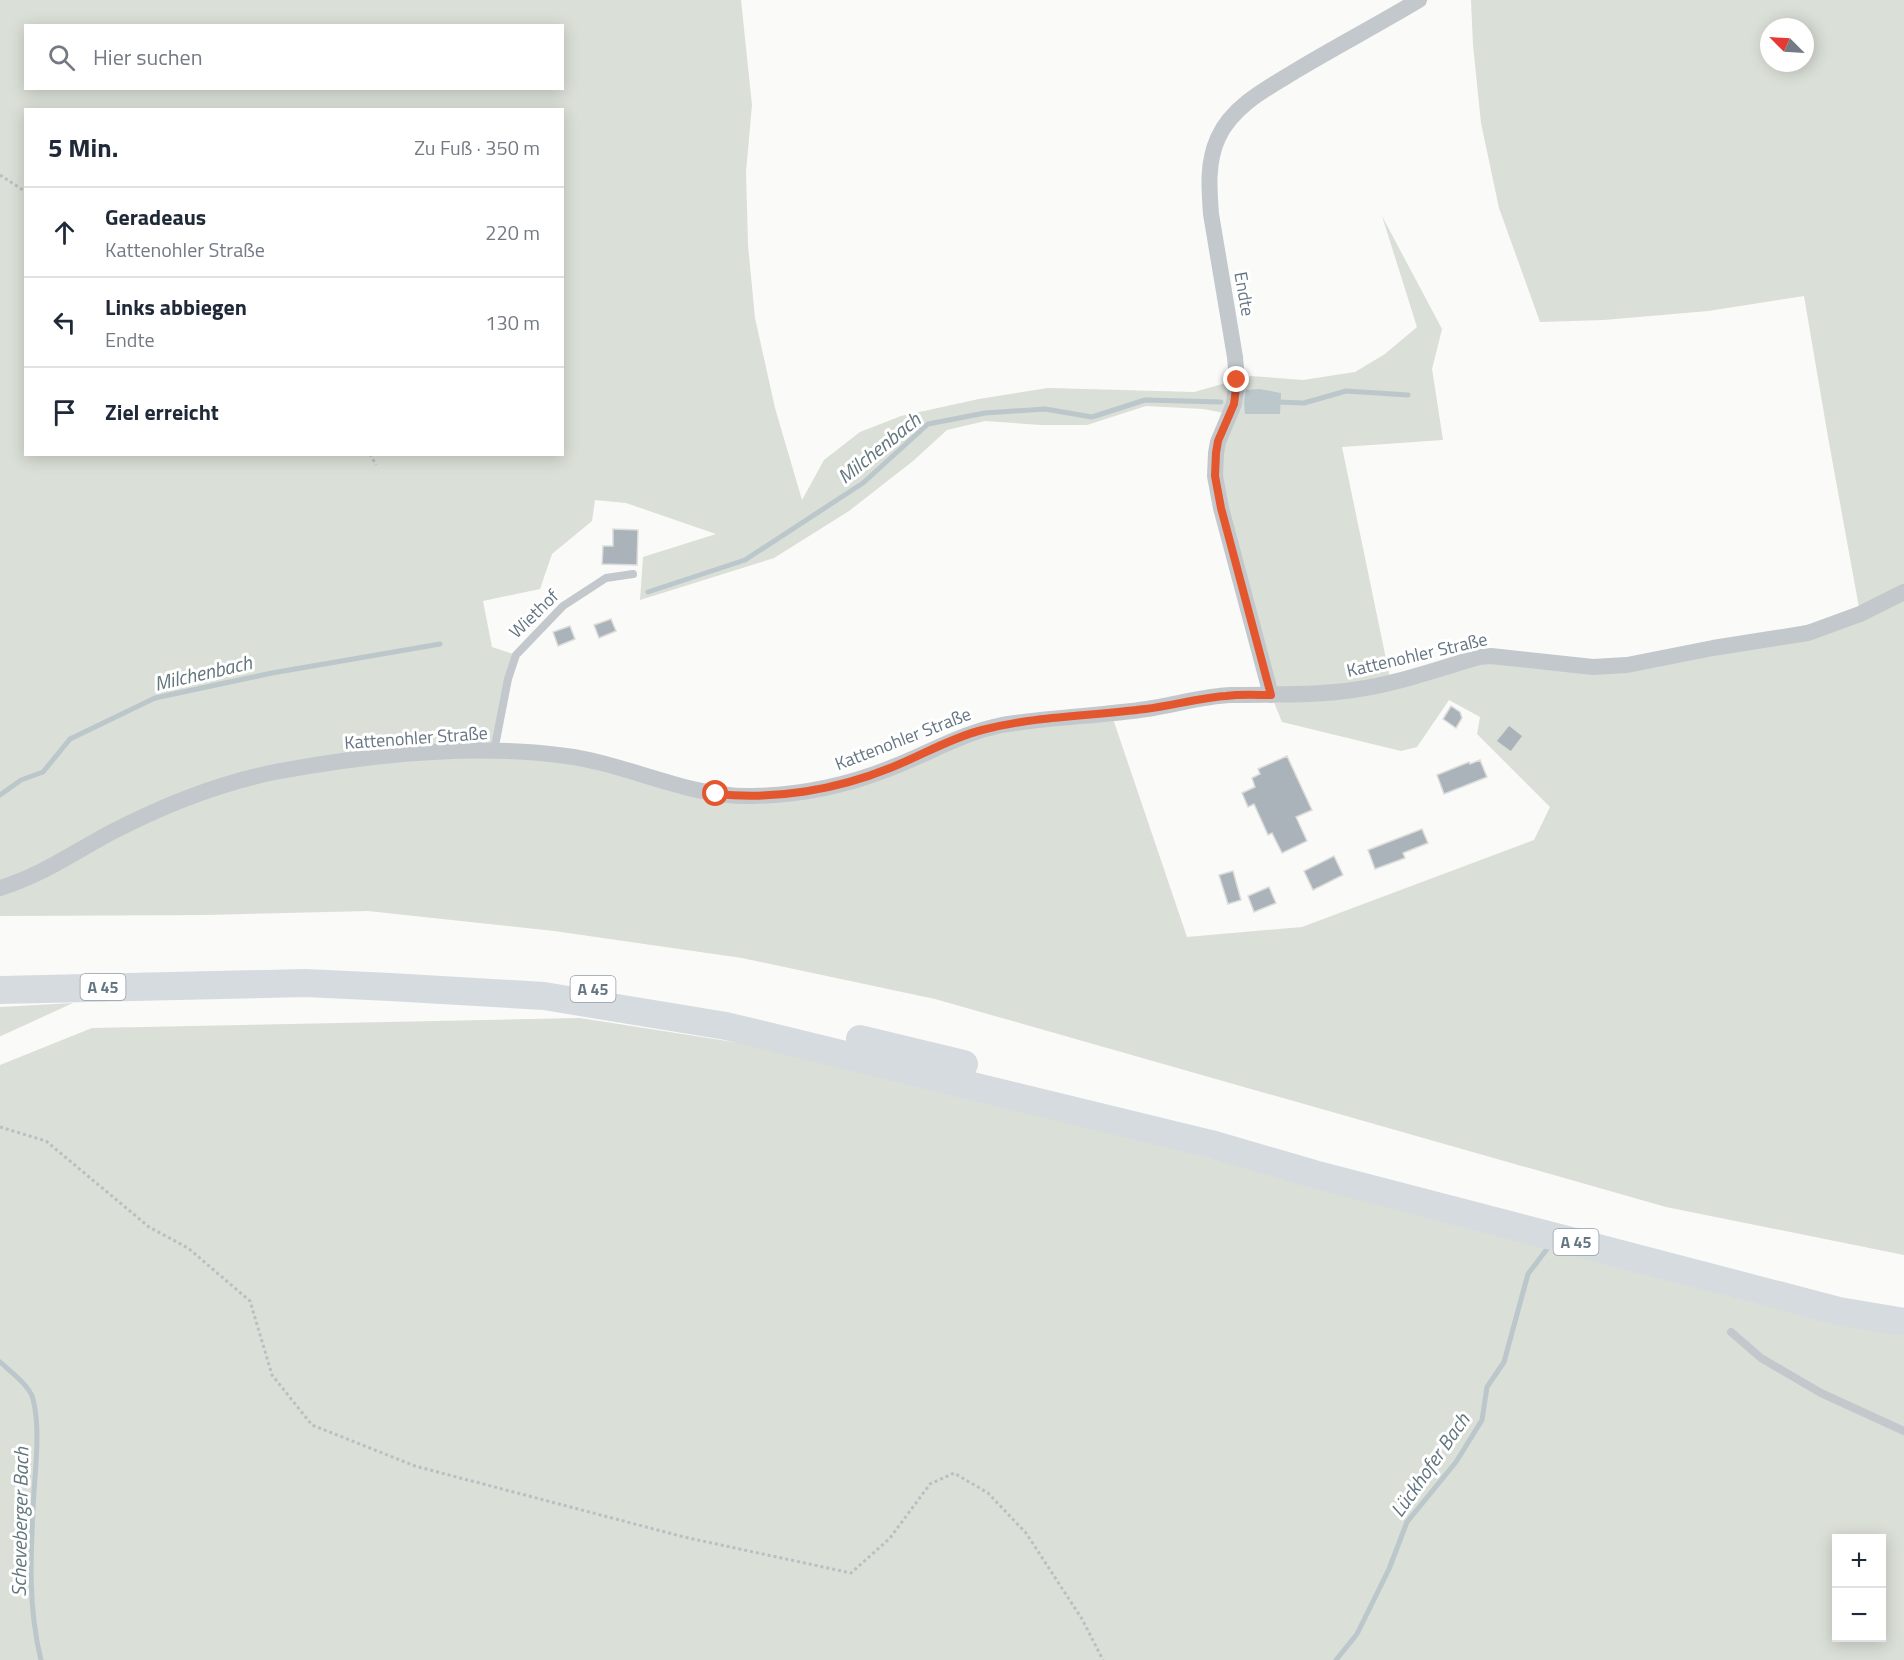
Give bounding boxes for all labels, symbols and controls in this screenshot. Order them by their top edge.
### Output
north arrow [1760,18,1814,72]
search box [24,24,564,90]
text: Hier suchen [93,40,202,74]
icon: search [45,41,78,74]
text: 5 Min. [48,128,118,167]
text: Zu Fuß · 350 m [414,132,540,163]
text: Geradeaus [105,200,206,234]
icon: ahead [48,216,81,249]
text: 220 m [485,217,540,248]
text: Kattenohler Straße [105,234,265,265]
street label: Endte [1227,270,1262,318]
text: Links abbiegen [105,290,247,324]
icon: left [48,306,81,339]
text: 130 m [485,307,540,338]
text: Endte [105,324,155,355]
route end [1223,366,1249,392]
text: Ziel erreicht [105,395,219,429]
icon: arrive [48,396,81,429]
water label: Milchenbach [830,404,928,491]
street label: Wiethof [503,583,565,644]
street label: Kattenohler Straße [1344,625,1490,684]
water label: Milchenbach [151,646,256,699]
street label: Kattenohler Straße [831,700,975,777]
street label: Kattenohler Straße [343,719,489,756]
route start [702,780,728,806]
road number: A 45 [80,974,126,1000]
road number: A 45 [570,976,616,1002]
road number: A 45 [1554,1229,1598,1255]
water label: Lückhofer Bach [1382,1406,1478,1523]
water label: Scheveberger Bach [3,1446,36,1597]
map controls [1832,1534,1886,1642]
button: + [1832,1534,1886,1588]
button: − [1832,1588,1886,1642]

